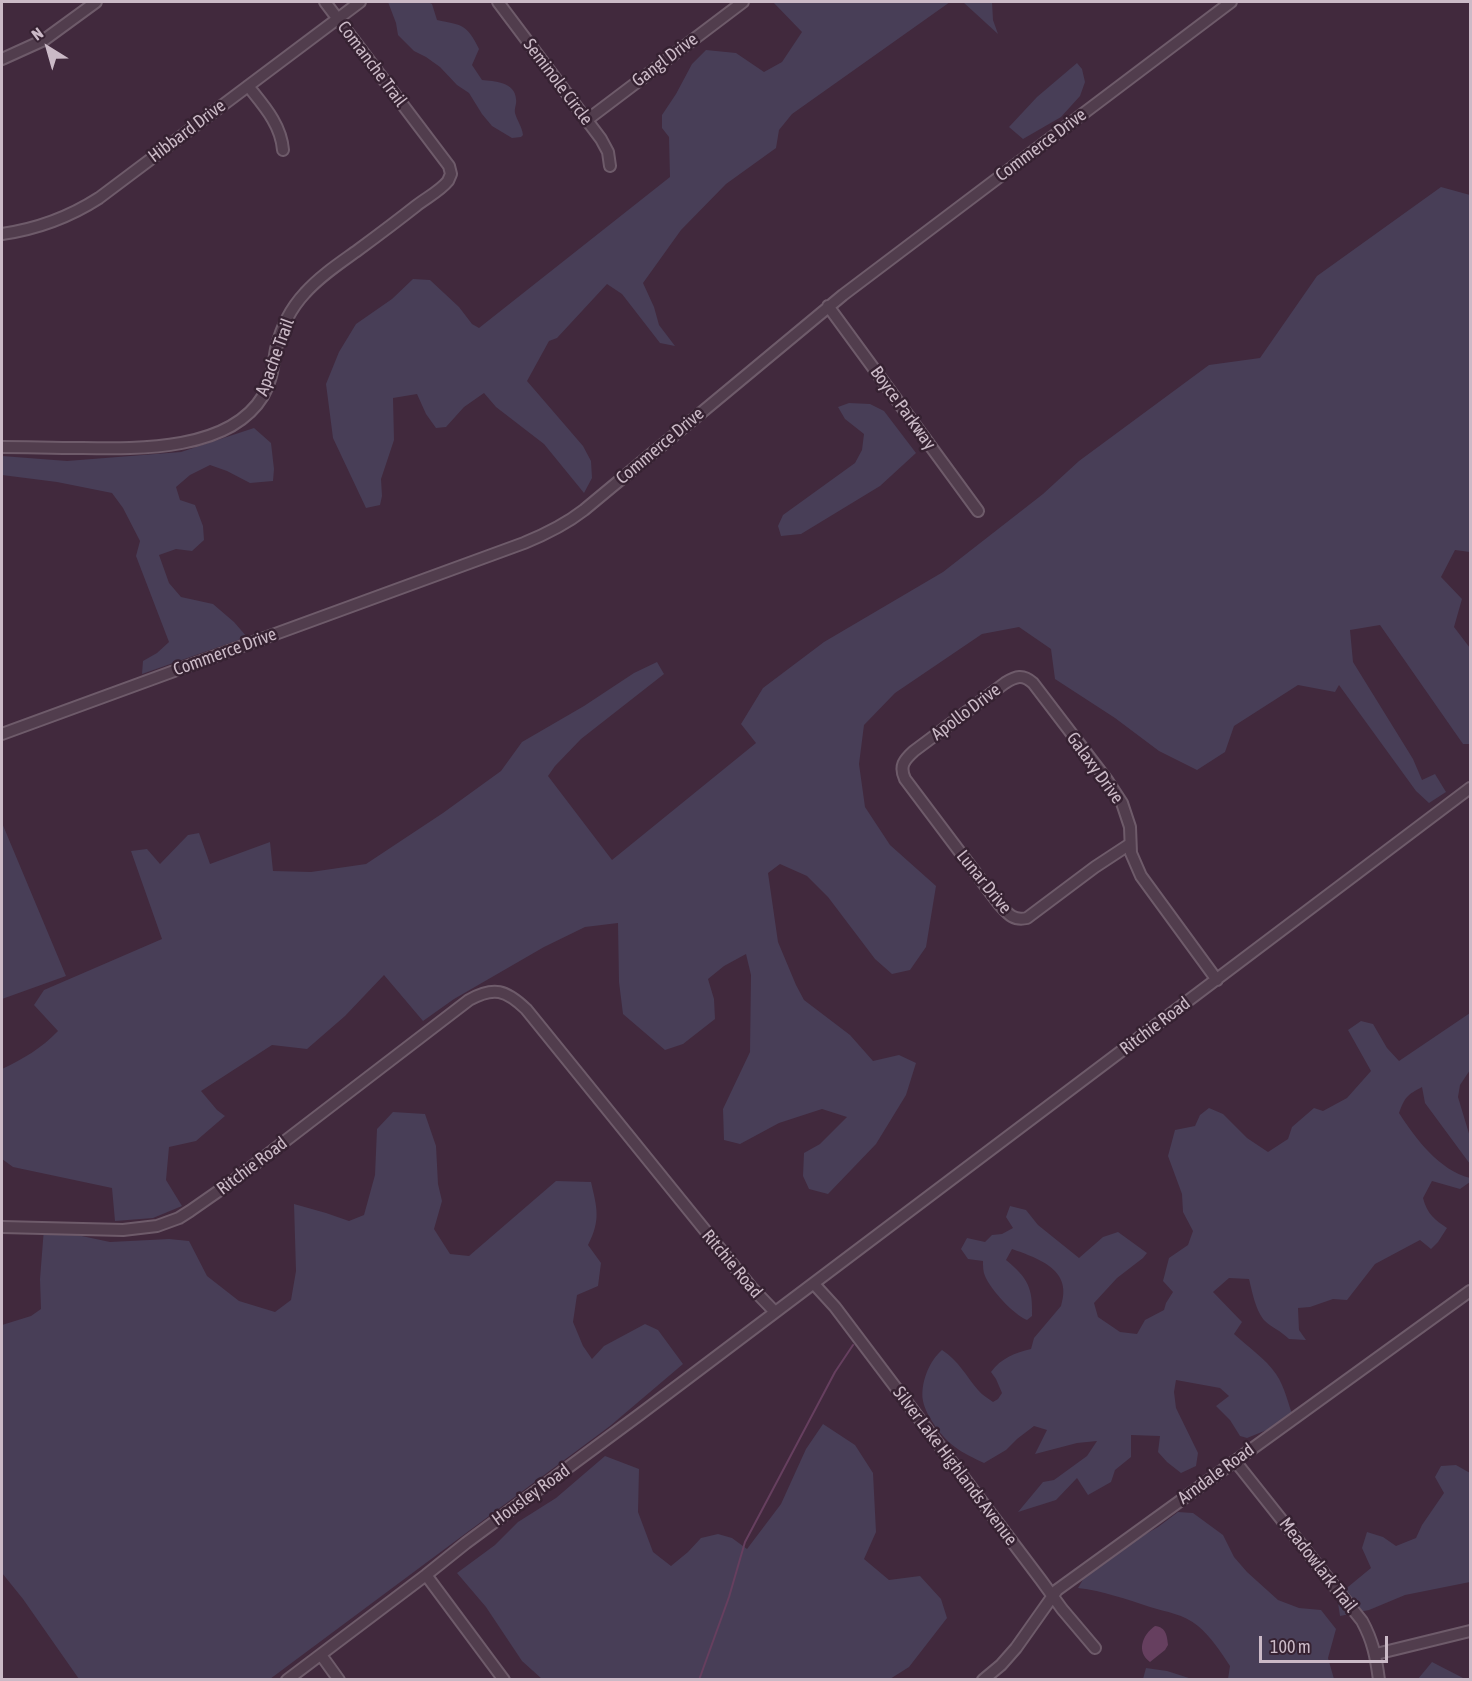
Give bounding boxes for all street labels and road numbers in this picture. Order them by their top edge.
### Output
street label: Comanche Trail [333,17,411,111]
street label: Gangl Drive [628,28,702,92]
street label: Seminole Circle [519,35,597,129]
street label: Hibbard Drive [144,95,230,167]
street label: Commerce Drive [991,104,1091,186]
street label: Apache Trail [251,315,299,399]
street label: Boyce Parkway [866,362,940,454]
street label: Commerce Drive [612,403,708,489]
street label: Commerce Drive [170,623,280,681]
street label: Apollo Drive [927,679,1005,745]
street label: Galaxy Drive [1062,728,1128,808]
street label: Lunar Drive [952,846,1016,918]
street label: Ritchie Road [1115,992,1195,1060]
street label: Ritchie Road [212,1132,292,1200]
street label: Ritchie Road [697,1225,767,1303]
street label: Silver Lake Highlands Avenue [888,1382,1022,1550]
street label: Arndale Road [1174,1439,1258,1509]
street label: Housley Road [488,1460,574,1530]
street label: Meadowlark Trail [1274,1513,1362,1617]

